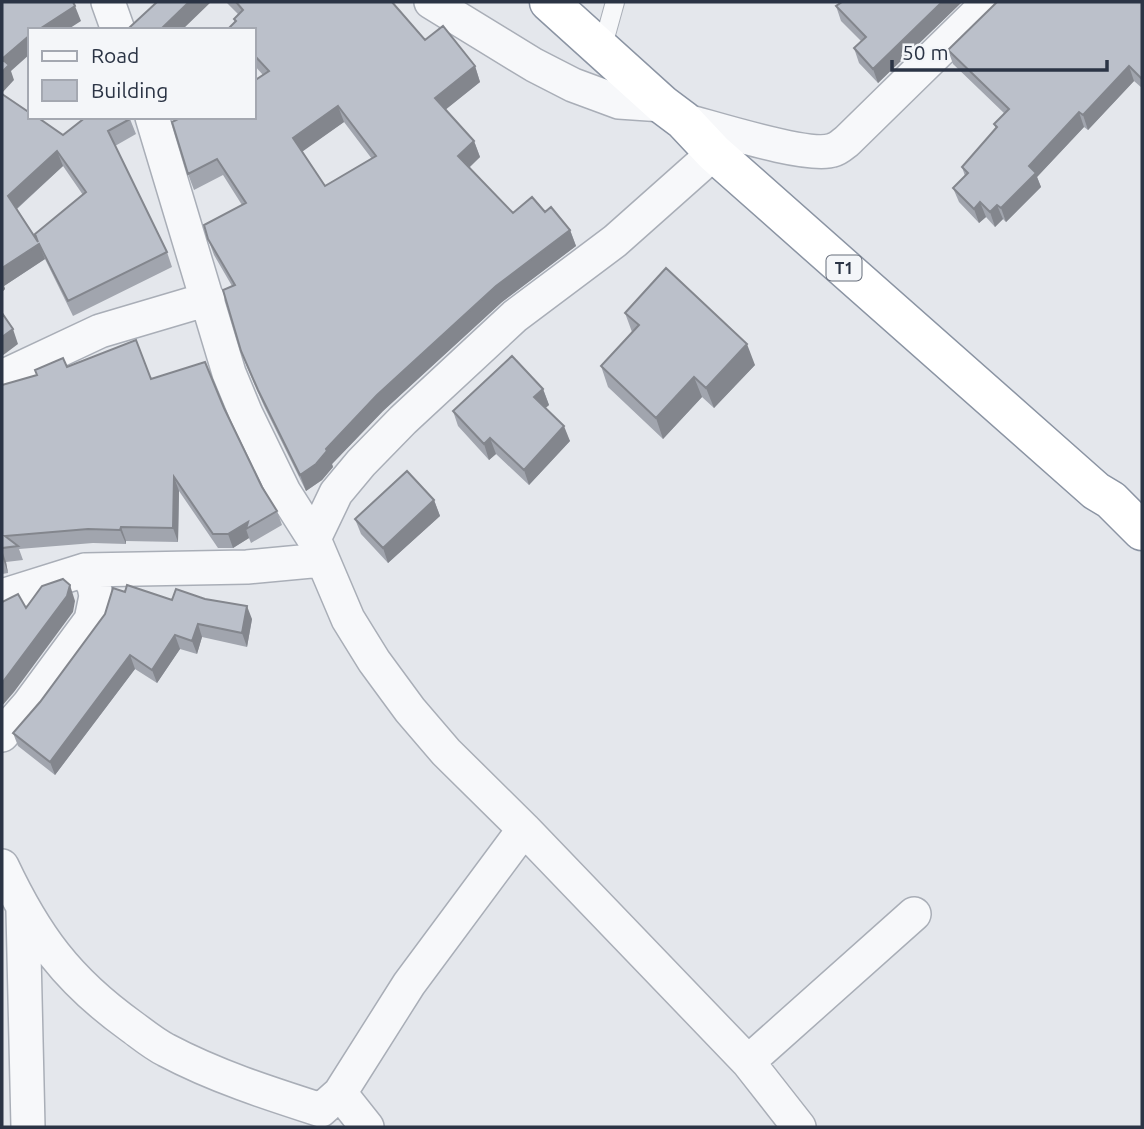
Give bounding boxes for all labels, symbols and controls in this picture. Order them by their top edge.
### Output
legend [28,28,256,119]
scale bar [892,28,1107,72]
text: 50 m [902,40,949,64]
text: Road [91,43,139,67]
text: Building [91,78,168,102]
road number: T1 [826,256,862,280]

